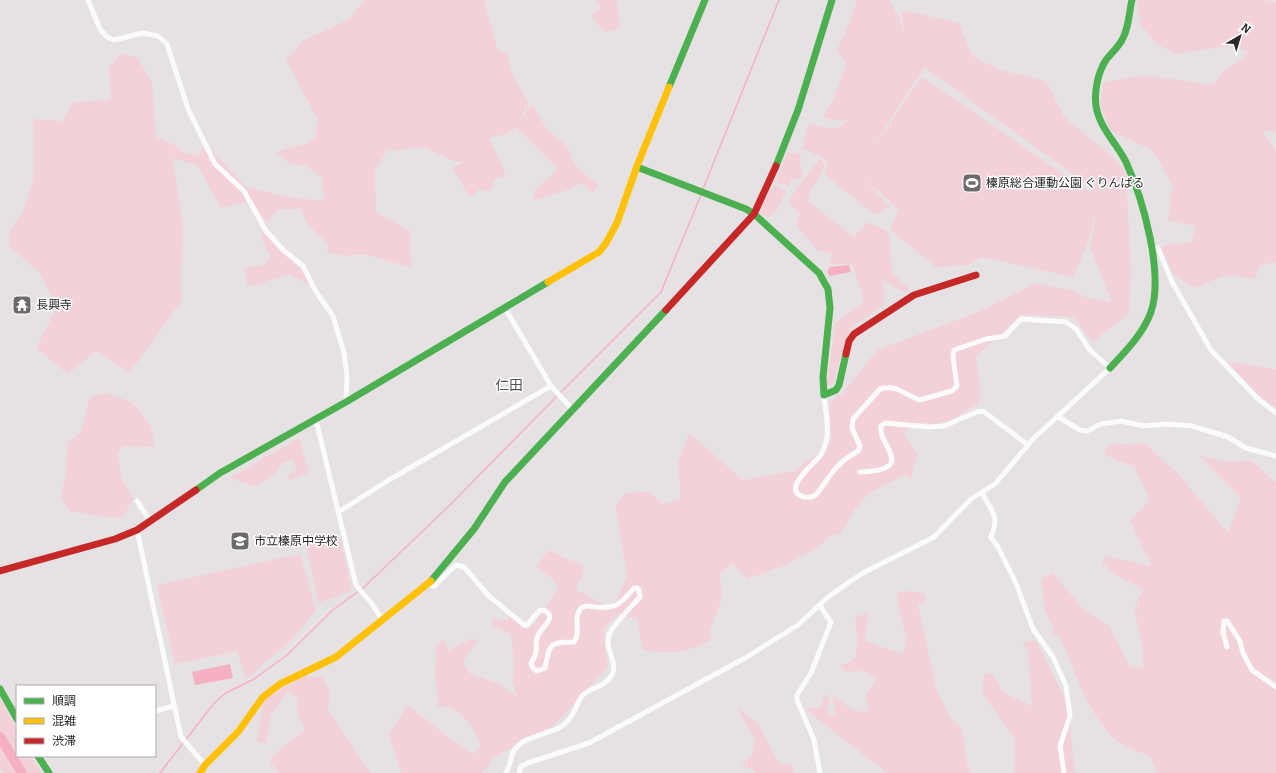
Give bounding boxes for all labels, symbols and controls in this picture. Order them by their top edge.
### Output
north arrow [1220,16,1260,56]
text: N [1238,21,1254,37]
sports icon: 榛原総合運動公園 ぐりんぱる [961,172,983,194]
place label: 榛原総合運動公園 ぐりんぱる [986,176,1144,190]
temple icon: 長興寺 [11,294,33,316]
place label: 長興寺 [36,298,72,312]
district label: 仁田 [495,377,523,394]
school or university icon: 市立榛原中学校 [229,530,251,552]
place label: 市立榛原中学校 [254,534,338,548]
legend [16,685,156,757]
text: 順調 [52,694,76,708]
text: 混雑 [52,714,76,728]
text: 渋滞 [52,734,76,748]

